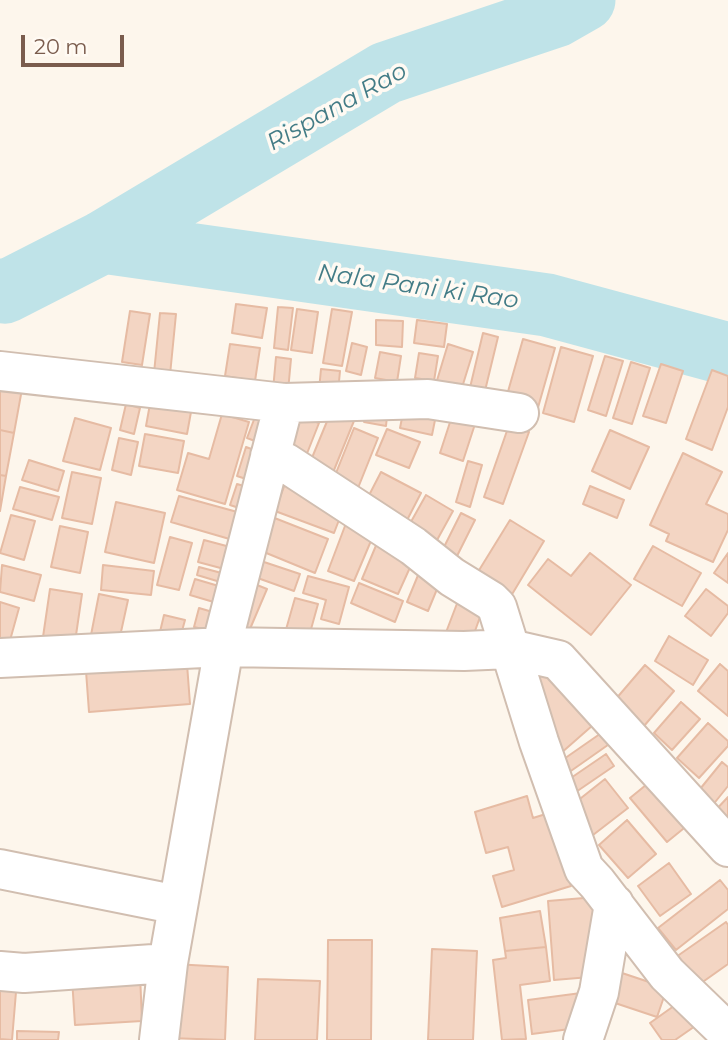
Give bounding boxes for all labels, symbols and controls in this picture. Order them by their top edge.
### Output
scale bar [24,21,128,65]
text: 20 m [34,34,88,59]
water label: Rispana Rao [262,57,412,157]
water label: Nala Pani ki Rao [316,259,520,315]

